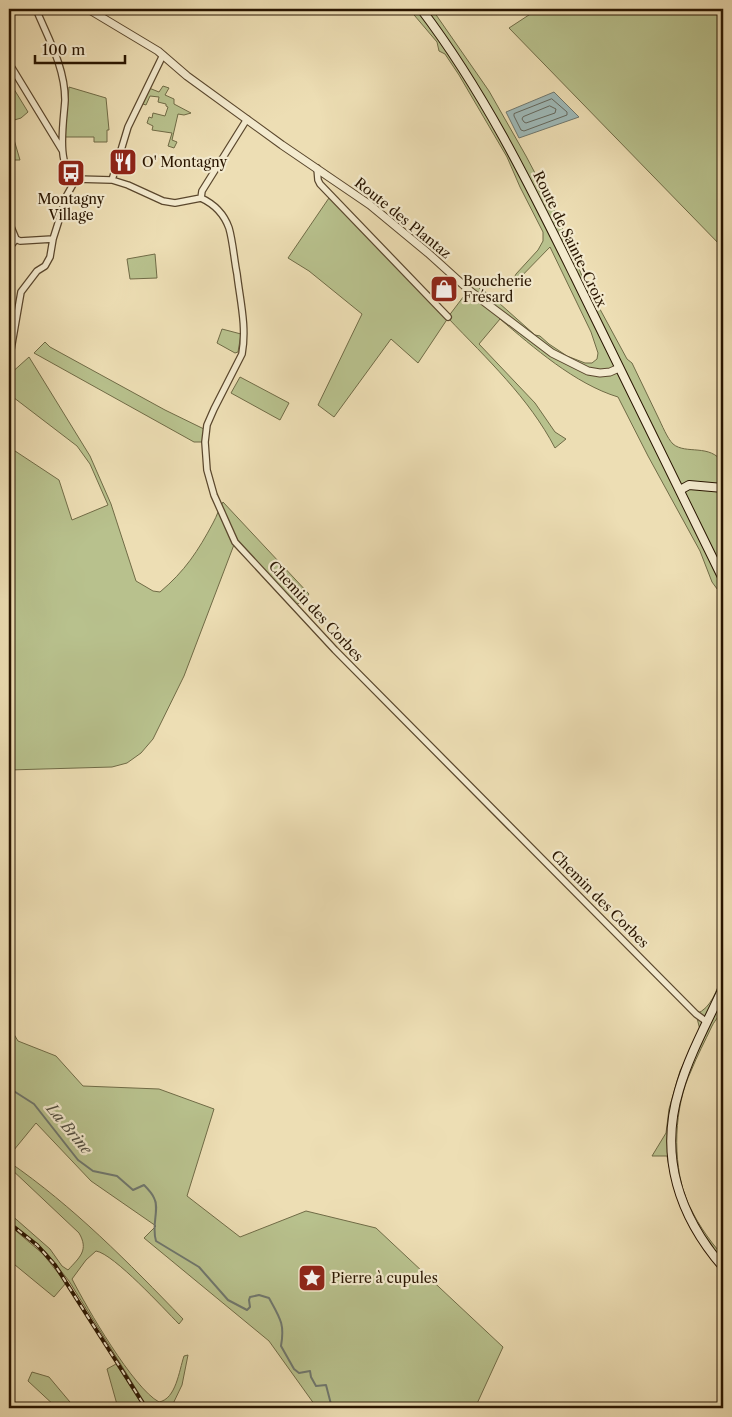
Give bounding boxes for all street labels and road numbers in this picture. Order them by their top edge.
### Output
street label: Route de Sainte-Croix [529,168,611,311]
street label: Route des Plantaz [351,174,455,262]
street label: Chemin des Corbes [265,557,367,665]
street label: Chemin des Corbes [547,846,653,952]

